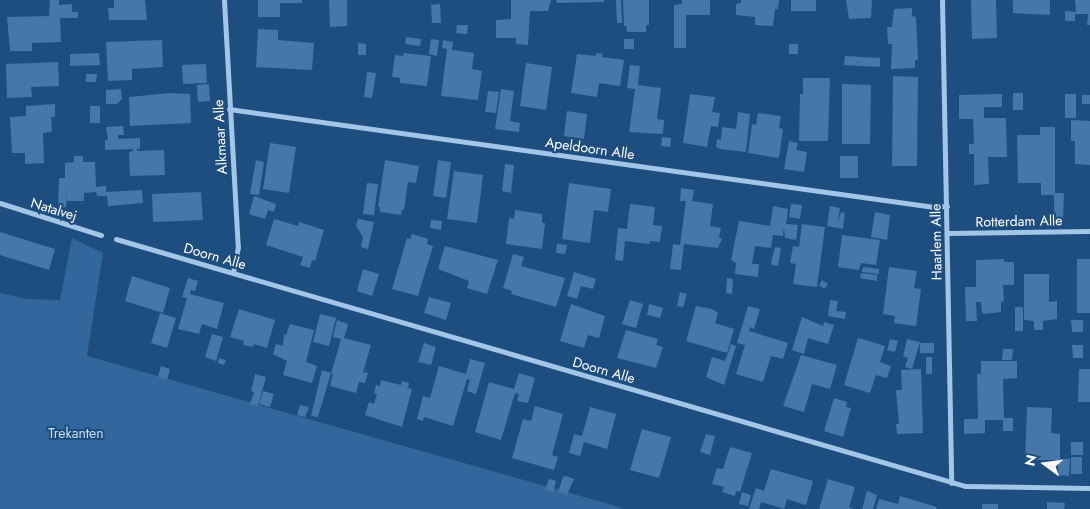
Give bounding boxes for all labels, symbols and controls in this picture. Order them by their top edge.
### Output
street label: Alkmaar Alle [210,99,230,175]
street label: Apeldoorn Alle [544,133,636,163]
street label: Natalvej [29,194,79,224]
street label: Haarlem Alle [927,203,945,281]
street label: Rotterdam Alle [975,212,1063,230]
street label: Doorn Alle [182,239,248,273]
street label: Doorn Alle [571,353,637,387]
park label: Trekanten [48,425,104,441]
north arrow [1020,439,1070,489]
text: N [1019,453,1041,468]

